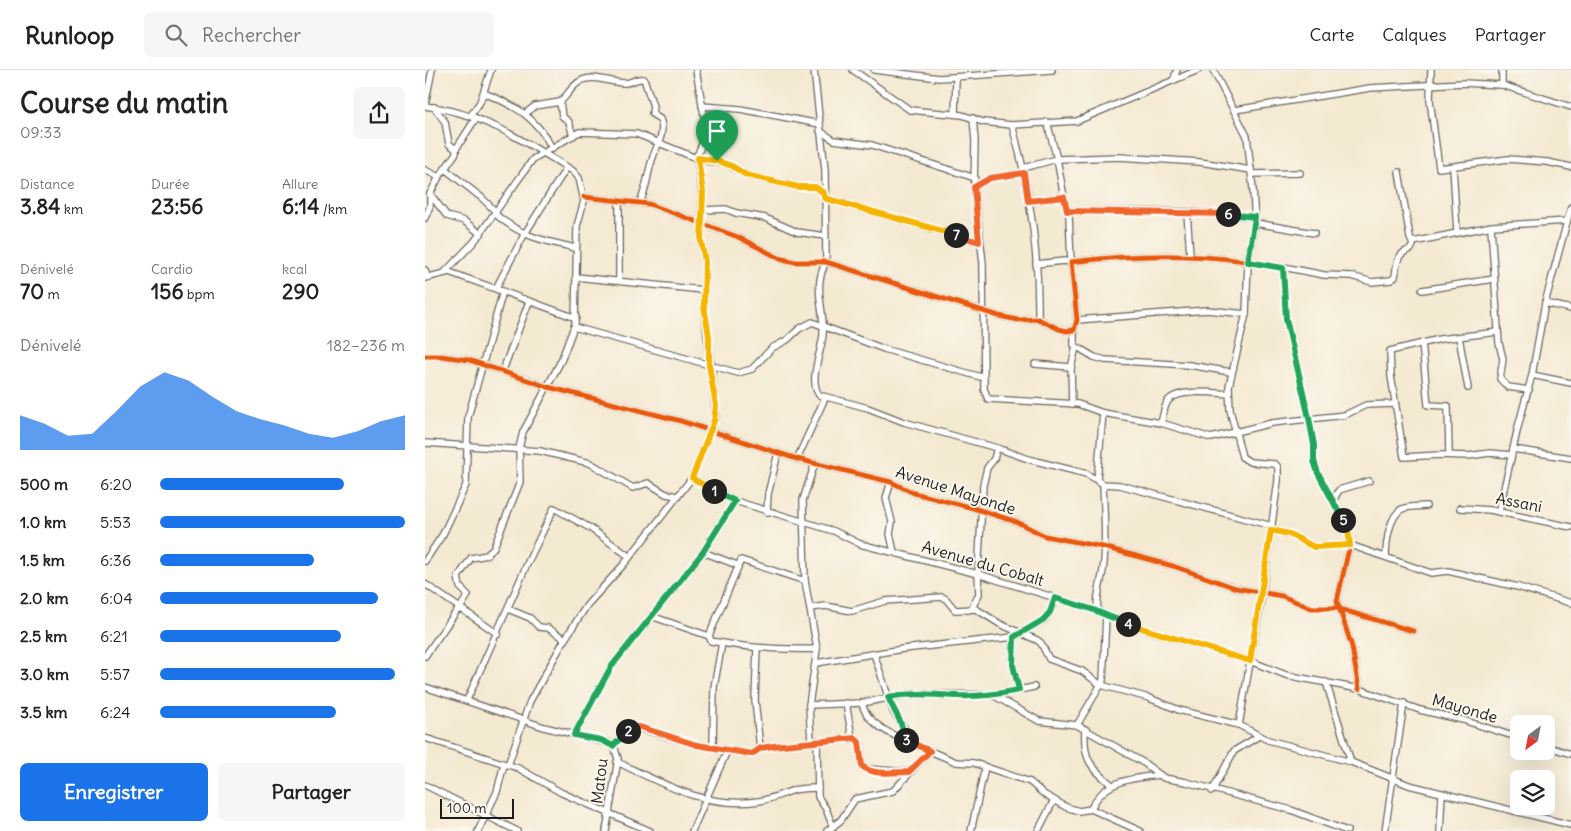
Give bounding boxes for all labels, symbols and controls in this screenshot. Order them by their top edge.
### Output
search box [144,12,494,57]
text: Runloop [25,20,114,50]
icon: search [162,21,190,49]
text: Rechercher [202,23,301,47]
text: Carte [1309,23,1354,46]
text: Calques [1382,23,1447,46]
text: Partager [1475,23,1546,46]
text: Course du matin [20,85,228,121]
button: share [353,87,405,139]
pin [696,110,738,161]
icon: arrive [703,117,731,145]
text: 09:33 [20,122,62,142]
text: Distance [20,175,75,193]
text: Durée [151,175,190,193]
text: Allure [282,175,318,193]
text: 3.84 [20,193,61,220]
text: 23:56 [151,193,203,220]
text: 6:14 [282,193,319,220]
text: km [61,200,83,218]
text: /km [319,200,347,218]
pin: 6 [1215,202,1241,226]
text: 6 [1224,205,1233,223]
pin: 7 [943,222,969,248]
text: 7 [953,226,960,244]
text: Dénivelé [20,260,74,278]
text: Cardio [151,260,193,278]
text: kcal [282,260,307,278]
text: 70 [20,278,44,305]
text: 156 [151,278,184,305]
text: 290 [282,278,319,305]
text: m [44,285,60,303]
text: bpm [184,285,215,303]
text: Dénivelé [20,335,81,355]
text: 182–236 m [327,335,405,355]
street label: Avenue Mayonde [894,461,1018,519]
text: 500 m [20,474,68,494]
text: 6:20 [100,474,132,494]
pin: 1 [701,478,727,504]
text: 1 [712,482,717,500]
street label: Assani [1494,488,1544,516]
pin: 5 [1331,508,1355,532]
text: 5 [1339,511,1348,529]
text: 1.0 km [20,512,66,532]
text: 5:53 [100,512,131,532]
street label: Avenue du Cobalt [920,536,1047,590]
text: 1.5 km [20,550,65,570]
text: 6:36 [100,550,131,570]
text: 2.0 km [20,588,69,608]
text: 6:04 [100,588,133,608]
pin: 4 [1115,612,1141,636]
text: 4 [1124,615,1133,633]
text: 2.5 km [20,626,67,646]
text: 6:21 [100,626,128,646]
text: 3.0 km [20,664,69,684]
text: 5:57 [100,664,130,684]
street label: Mayonde [1430,689,1500,727]
text: 3.5 km [20,702,68,722]
text: 6:24 [100,702,131,722]
north arrow [1510,715,1555,760]
map controls [1510,715,1555,815]
pin: 2 [615,718,641,744]
text: 2 [625,722,632,740]
pin: 3 [893,728,919,752]
text: 3 [903,731,910,749]
street label: Matou [586,757,612,805]
button: Enregistrer [20,763,208,821]
button: Partager [218,763,405,821]
button: layers [1510,770,1555,815]
scale bar [440,796,514,819]
text: 100 m [447,799,487,817]

